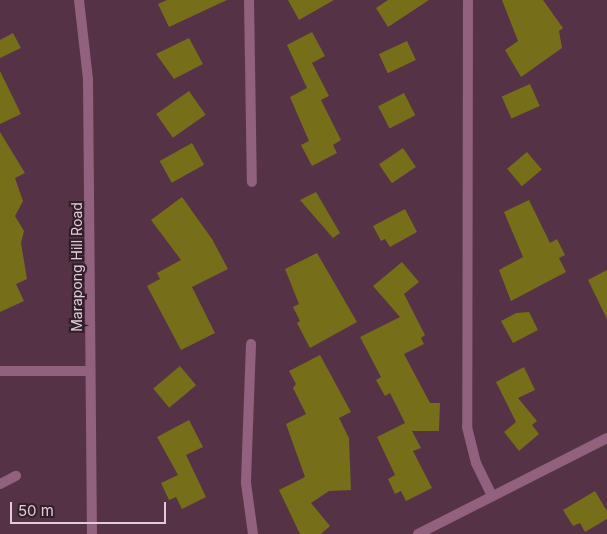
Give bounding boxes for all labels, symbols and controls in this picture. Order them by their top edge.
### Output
street label: Marapong Hill Road [69,202,85,332]
scale bar [12,492,169,524]
text: 50 m [18,501,54,520]

